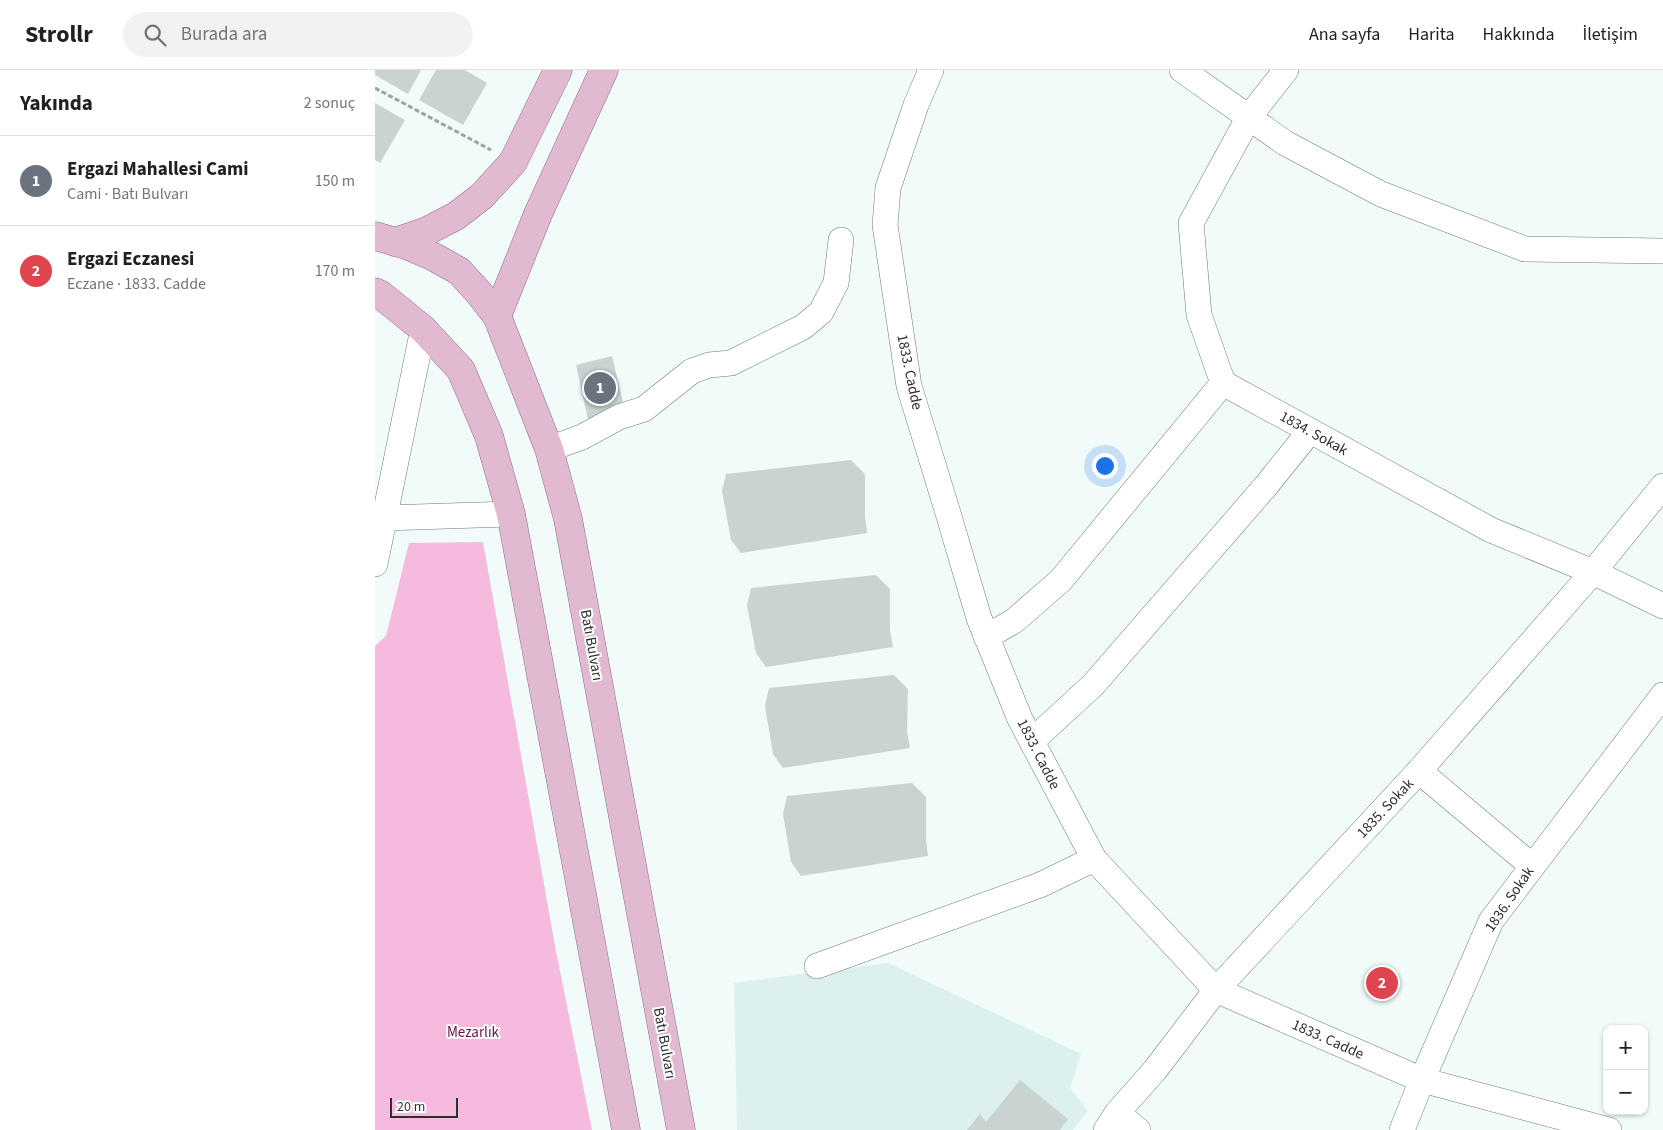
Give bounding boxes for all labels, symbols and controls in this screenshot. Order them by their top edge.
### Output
search box [123,12,473,57]
text: Strollr [25,17,93,52]
icon: search [141,21,169,49]
text: Burada ara [181,21,267,48]
text: Ana sayfa [1309,22,1380,47]
text: Harita [1408,22,1455,47]
text: Hakkında [1483,22,1555,47]
text: İletişim [1583,22,1638,47]
text: Yakında [20,88,93,118]
text: 2 sonuç [304,92,355,114]
text: Ergazi Mahallesi Cami [67,156,249,183]
text: 1 [32,170,40,192]
text: 150 m [315,170,355,192]
text: Cami · Batı Bulvarı [67,183,189,205]
text: Ergazi Eczanesi [67,246,194,273]
text: 2 [32,260,40,282]
text: 170 m [315,260,355,282]
text: Eczane · 1833. Cadde [67,273,206,295]
street label: 1833. Cadde [891,332,928,412]
pin: 1 [584,369,616,407]
street label: 1834. Sokak [1276,406,1352,461]
your location [1092,453,1118,479]
street label: Batı Bulvarı [575,608,608,682]
street label: 1833. Cadde [1012,715,1065,793]
street label: 1835. Sokak [1352,773,1419,843]
street label: 1836. Sokak [1480,862,1539,936]
pin: 2 [1366,964,1398,1002]
street label: Batı Bulvarı [648,1006,681,1080]
street label: 1833. Cadde [1288,1014,1367,1065]
park label: Mezarlık [447,1022,500,1043]
map controls [1603,1025,1648,1115]
button: + [1603,1025,1648,1070]
button: − [1603,1070,1648,1115]
scale bar [390,1095,457,1118]
text: 20 m [397,1097,425,1117]

